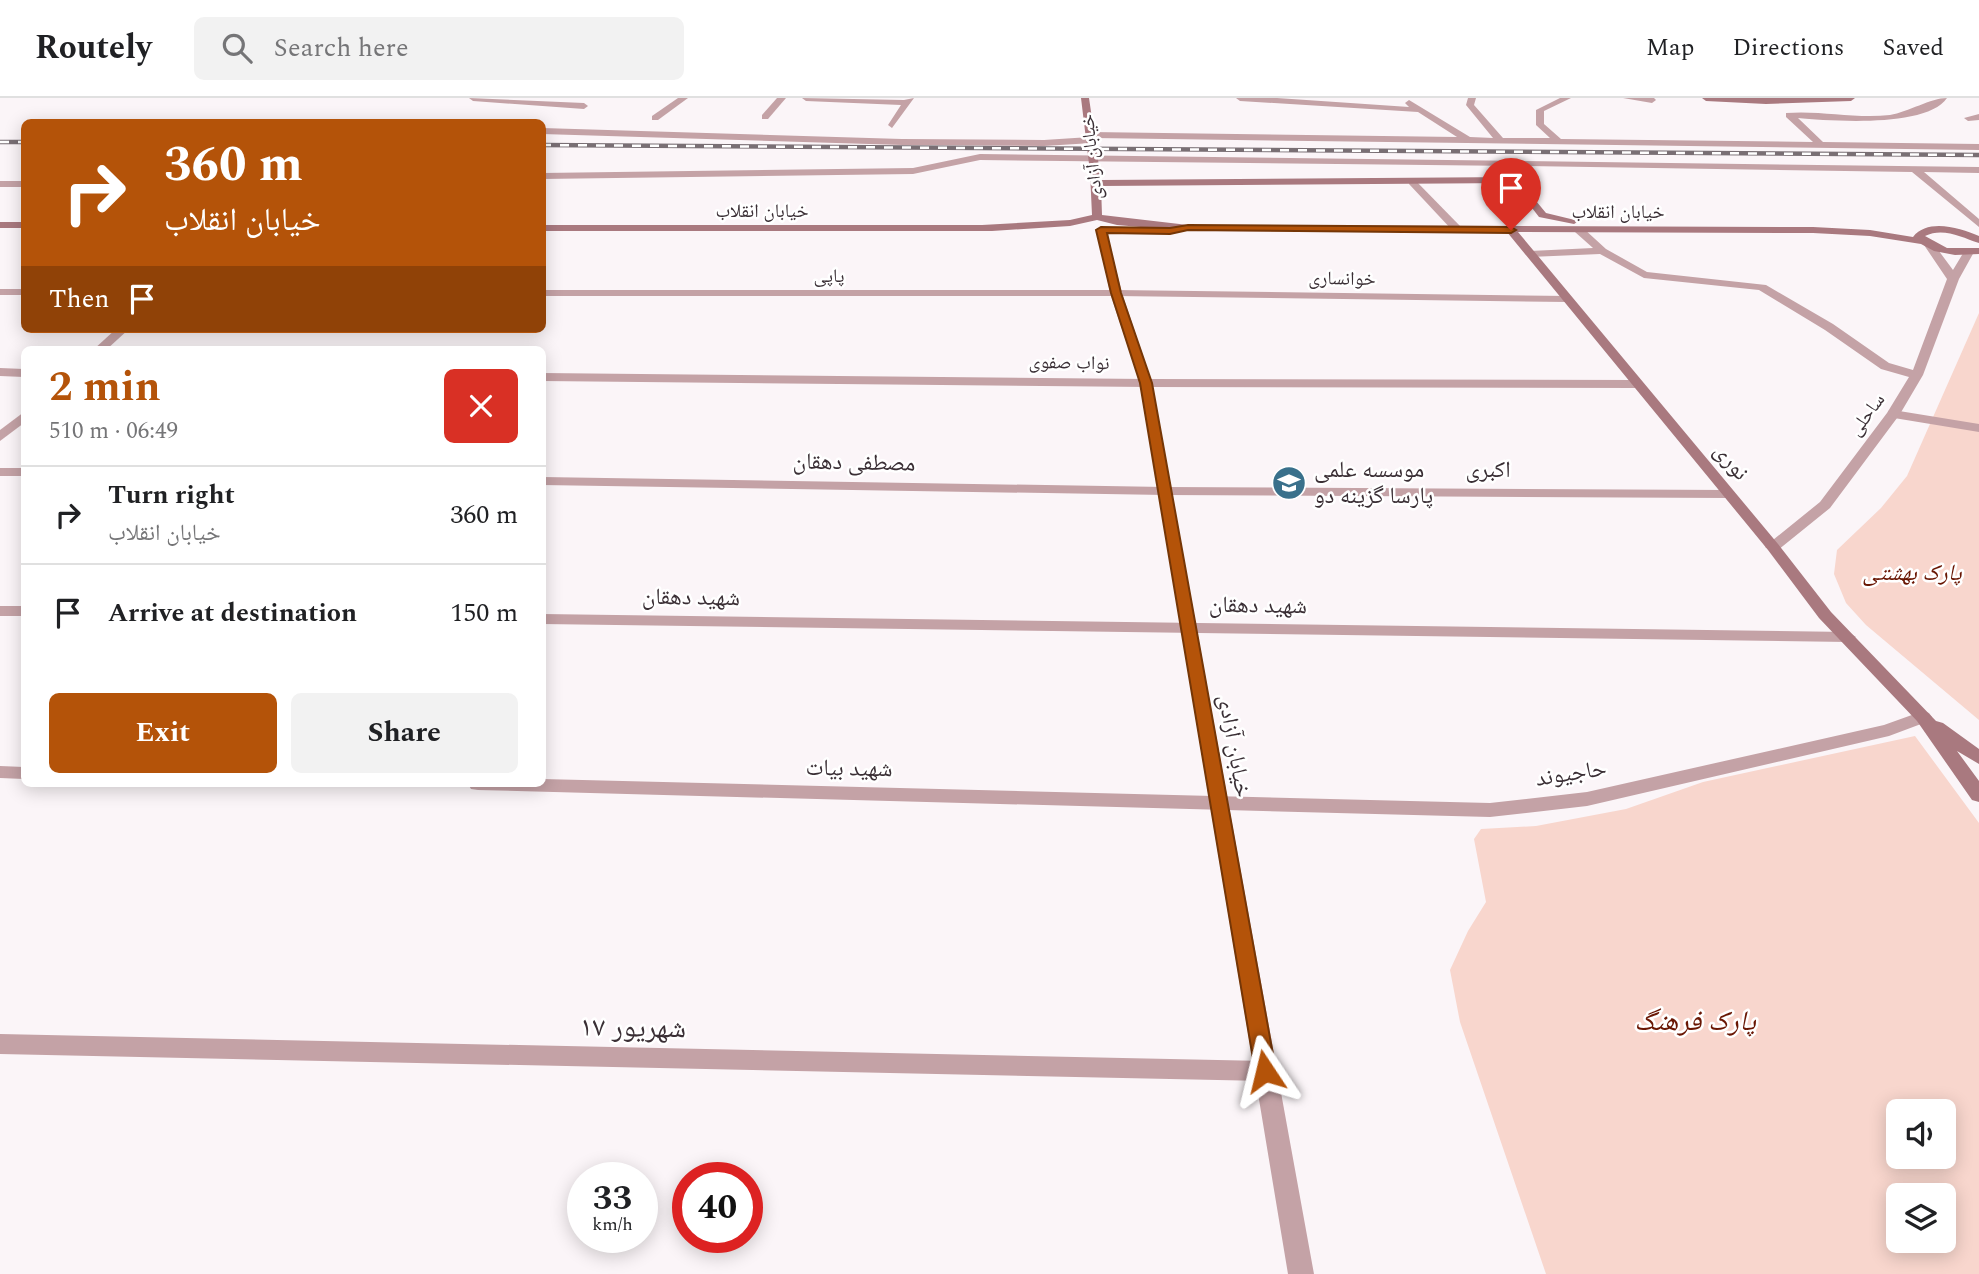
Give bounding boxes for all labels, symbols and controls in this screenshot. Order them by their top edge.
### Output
search box [194,17,684,80]
text: Routely [35,23,152,73]
text: Search here [274,28,409,68]
icon: search [218,29,256,67]
text: Map [1646,30,1694,66]
text: Directions [1732,30,1844,66]
text: Saved [1882,30,1944,66]
street label: خیابان آزادی [1073,113,1111,201]
text: 360 m [164,128,303,203]
icon: right [49,147,140,238]
pin [1481,158,1541,230]
icon: arrive [1492,169,1530,207]
text: خیابان انقلاب [164,196,321,245]
street label: خیابان انقلاب [715,197,809,226]
street label: خیابان انقلاب [1571,198,1665,227]
street label: پاپی [814,262,844,291]
street label: خوانساری [1308,264,1376,294]
text: Then [49,279,109,319]
icon: arrive [123,280,161,318]
street label: نواب صفوی [1028,348,1110,378]
text: 2 min [49,356,161,419]
button: close [444,369,518,443]
street label: ساحلی [1841,387,1893,443]
text: 510 m · 06:49 [49,414,178,449]
street label: نوری [1705,435,1757,489]
street label: مصطفی دهقان [792,444,916,482]
place label: موسسه علمی پارسا گزینه دو [1314,453,1433,514]
street label: اکبری [1465,453,1511,488]
school or university icon: موسسه علمی پارسا گزینه دو [1270,464,1308,502]
text: Turn right [108,475,235,515]
text: 360 m [450,495,518,535]
icon: right [49,496,87,534]
text: خیابان انقلاب [108,516,221,551]
park label: پارک بهشتی [1862,556,1963,591]
street label: شهید دهقان [642,580,740,616]
street label: شهید دهقان [1209,588,1307,624]
text: Arrive at destination [108,593,357,633]
text: 150 m [450,593,518,633]
icon: arrive [49,594,87,632]
street label: خیابان آزادی [1208,692,1260,800]
button: Exit [49,693,277,773]
button: Share [291,693,518,773]
street label: شهید بیات [805,751,893,787]
street label: حاجیوند [1533,751,1609,797]
park label: پارک فرهنگ [1634,1000,1756,1043]
street label: ۱۷ شهریور [580,1006,686,1050]
position arrow [1228,1034,1302,1108]
map controls [1886,1099,1956,1253]
button: sound [1886,1099,1956,1169]
speed limit sign: 40 [672,1162,763,1253]
text: 33 [593,1172,632,1225]
button: layers [1886,1183,1956,1253]
text: km/h [592,1211,633,1238]

